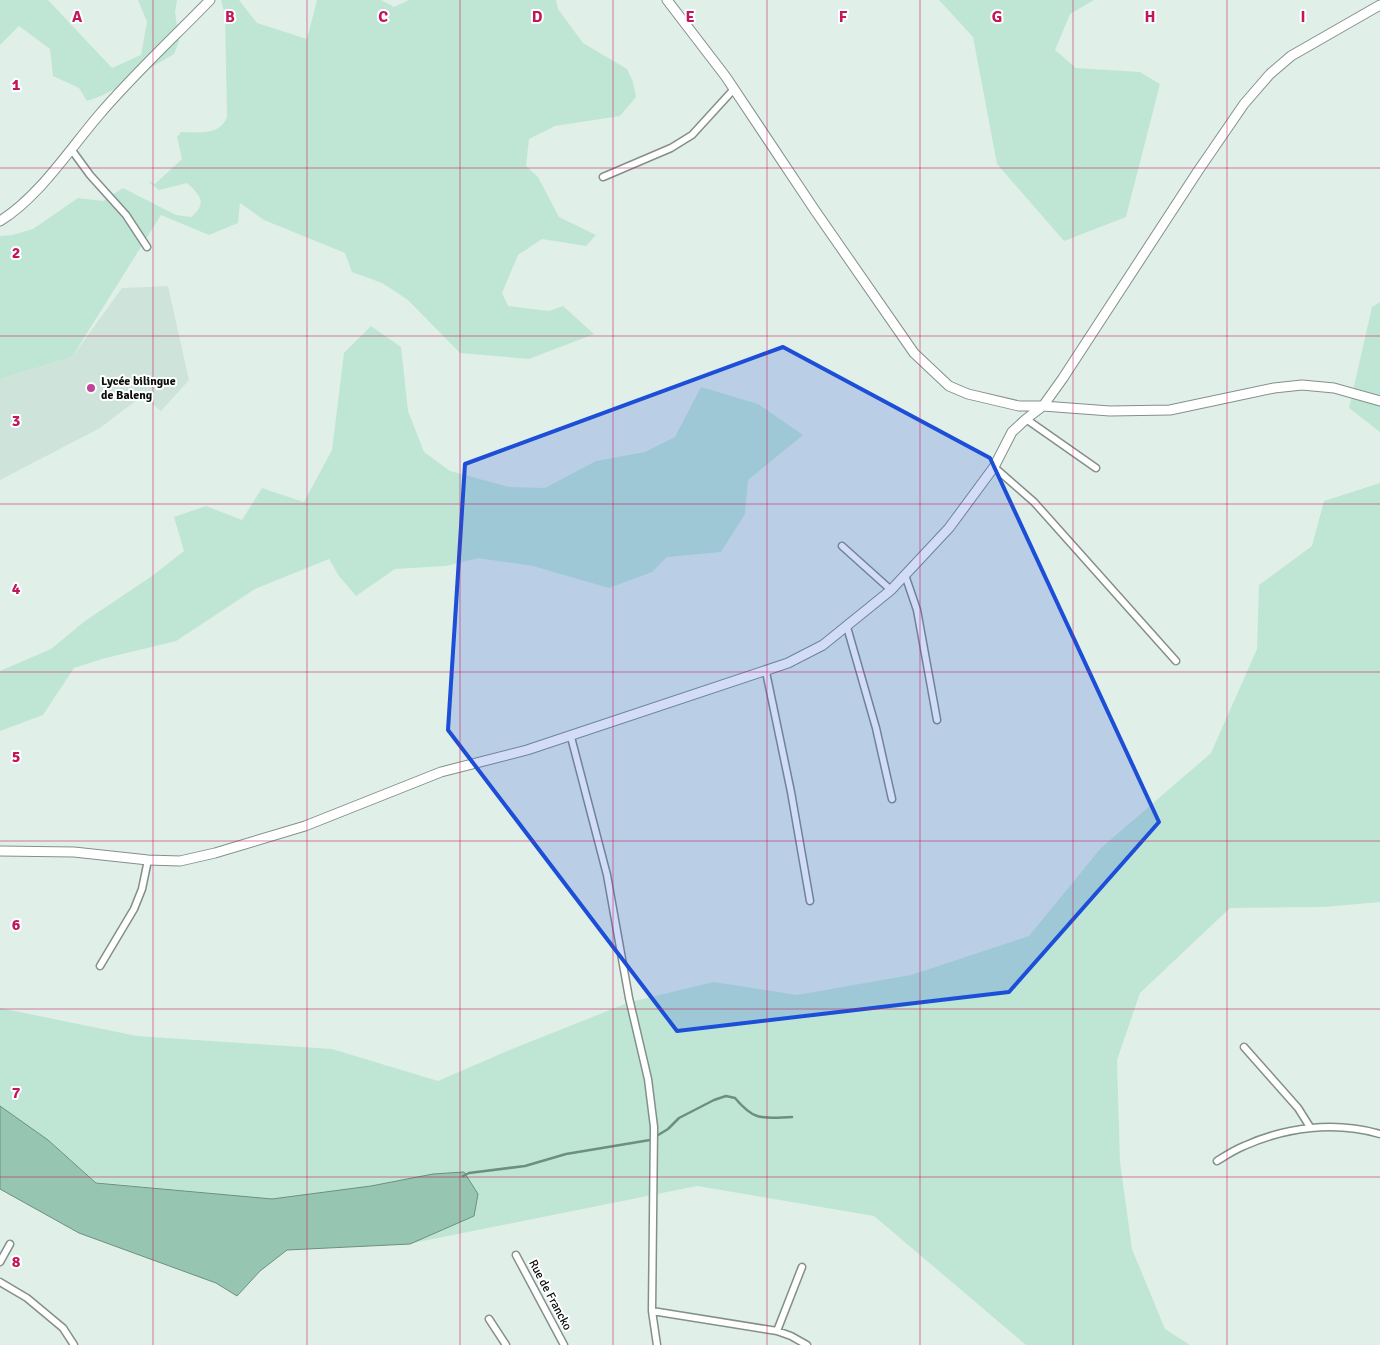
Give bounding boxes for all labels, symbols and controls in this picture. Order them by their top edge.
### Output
text: A [72,7,83,27]
text: B [225,7,235,27]
text: C [378,7,388,27]
text: D [532,7,543,27]
text: E [685,7,695,27]
text: F [839,7,848,27]
text: G [992,7,1002,27]
text: H [1145,7,1155,27]
text: I [1300,7,1306,27]
text: 1 [12,75,21,95]
text: 2 [12,243,20,263]
place label: Lycée bilingue de Baleng [101,374,176,403]
marker: Lycée bilingue de Baleng [85,382,97,394]
text: 3 [12,411,20,431]
text: 4 [12,579,21,599]
text: 5 [12,747,20,767]
text: 6 [12,915,21,935]
text: 7 [12,1083,21,1103]
text: 8 [12,1252,21,1272]
street label: Rue de Francko [525,1257,575,1333]

